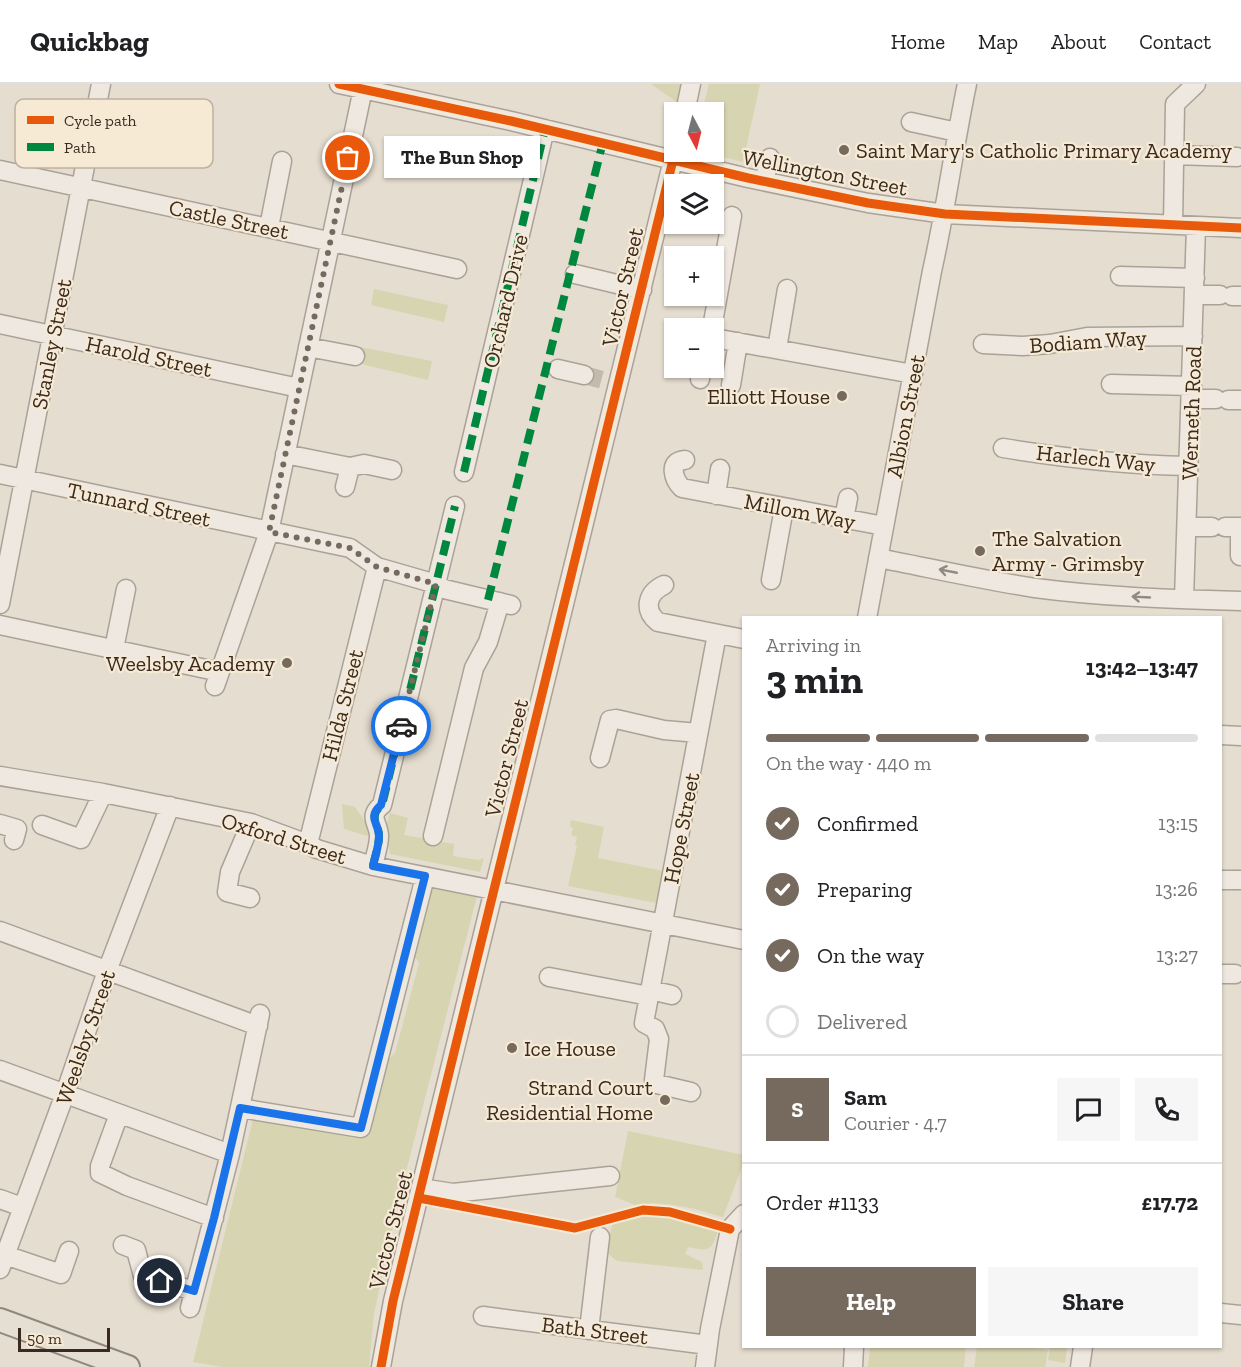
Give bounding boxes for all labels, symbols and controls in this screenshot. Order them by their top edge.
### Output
text: Quickbag [30,25,149,58]
text: Home [891,29,945,54]
text: Map [978,29,1018,54]
text: About [1051,29,1106,54]
text: Contact [1139,29,1211,54]
legend [15,99,213,168]
north arrow [664,102,724,162]
map controls [664,102,724,378]
text: Cycle path [64,111,137,130]
pin [322,132,373,183]
callout: The Bun Shop [384,137,540,179]
place label: Saint Mary's Catholic Primary Academy [856,137,1233,164]
text: Path [64,138,96,157]
icon: bag [331,141,364,174]
street label: Wellington Street [740,143,910,202]
marker: Saint Mary's Catholic Primary Academy [837,143,851,157]
text: The Bun Shop [401,145,523,169]
button: layers [664,174,724,234]
street label: Castle Street [167,194,292,246]
street label: Victor Street [595,224,649,350]
street label: Orchard Drive [477,232,534,371]
button: + [664,246,724,306]
street label: Stanley Street [26,276,78,412]
button: − [664,318,724,378]
street label: Bodiam Way [1028,324,1148,359]
street label: Harold Street [83,330,215,383]
street label: Werneth Road [1176,345,1207,481]
street label: Albion Street [880,351,931,480]
place label: Elliott House [707,383,830,410]
marker: Elliott House [835,389,849,403]
street label: Harlech Way [1035,439,1158,478]
street label: Tunnard Street [65,476,214,533]
street label: Millom Way [742,487,859,536]
place label: The Salvation Army - Grimsby [992,525,1145,577]
marker: The Salvation Army - Grimsby [973,544,987,558]
one-way arrow [938,565,958,576]
one-way arrow [1131,592,1151,603]
text: Arriving in [766,633,861,657]
street label: Hilda Street [316,646,370,764]
place label: Weelsby Academy [106,650,276,677]
text: 13:42–13:47 [1086,654,1198,681]
marker: Weelsby Academy [280,656,294,670]
text: 3 min [766,656,863,703]
street label: Victor Street [478,695,534,821]
courier [371,696,431,756]
icon: car [385,710,418,743]
text: On the way · 440 m [766,751,931,775]
street label: Hope Street [657,769,706,886]
street label: Oxford Street [218,807,351,871]
icon: check [766,807,799,840]
text: Confirmed [817,810,918,837]
text: 13:15 [1158,811,1198,835]
icon: check [766,873,799,906]
text: Preparing [817,876,912,903]
text: 13:26 [1155,877,1198,901]
icon: check [766,939,799,972]
text: On the way [817,942,924,969]
text: 13:27 [1156,943,1198,967]
street label: Weelsby Street [50,965,121,1108]
text: Delivered [817,1008,907,1035]
place label: Ice House [524,1035,616,1062]
marker: Ice House [505,1041,519,1055]
place label: Strand Court Residential Home [486,1074,654,1126]
button: chat [1057,1078,1120,1141]
button: phone [1135,1078,1198,1141]
text: Sam [844,1084,887,1111]
marker: Strand Court Residential Home [658,1093,672,1107]
text: S [791,1096,804,1123]
text: Courier · 4.7 [844,1111,947,1135]
street label: Victor Street [362,1167,418,1293]
text: Order #1133 [766,1189,879,1216]
text: £17.72 [1141,1189,1198,1216]
pin [134,1255,185,1306]
icon: home [143,1264,176,1297]
button: Help [766,1267,976,1336]
button: Share [988,1267,1198,1336]
street label: Bath Street [540,1311,651,1351]
scale bar [18,1325,110,1352]
text: 50 m [27,1329,62,1348]

